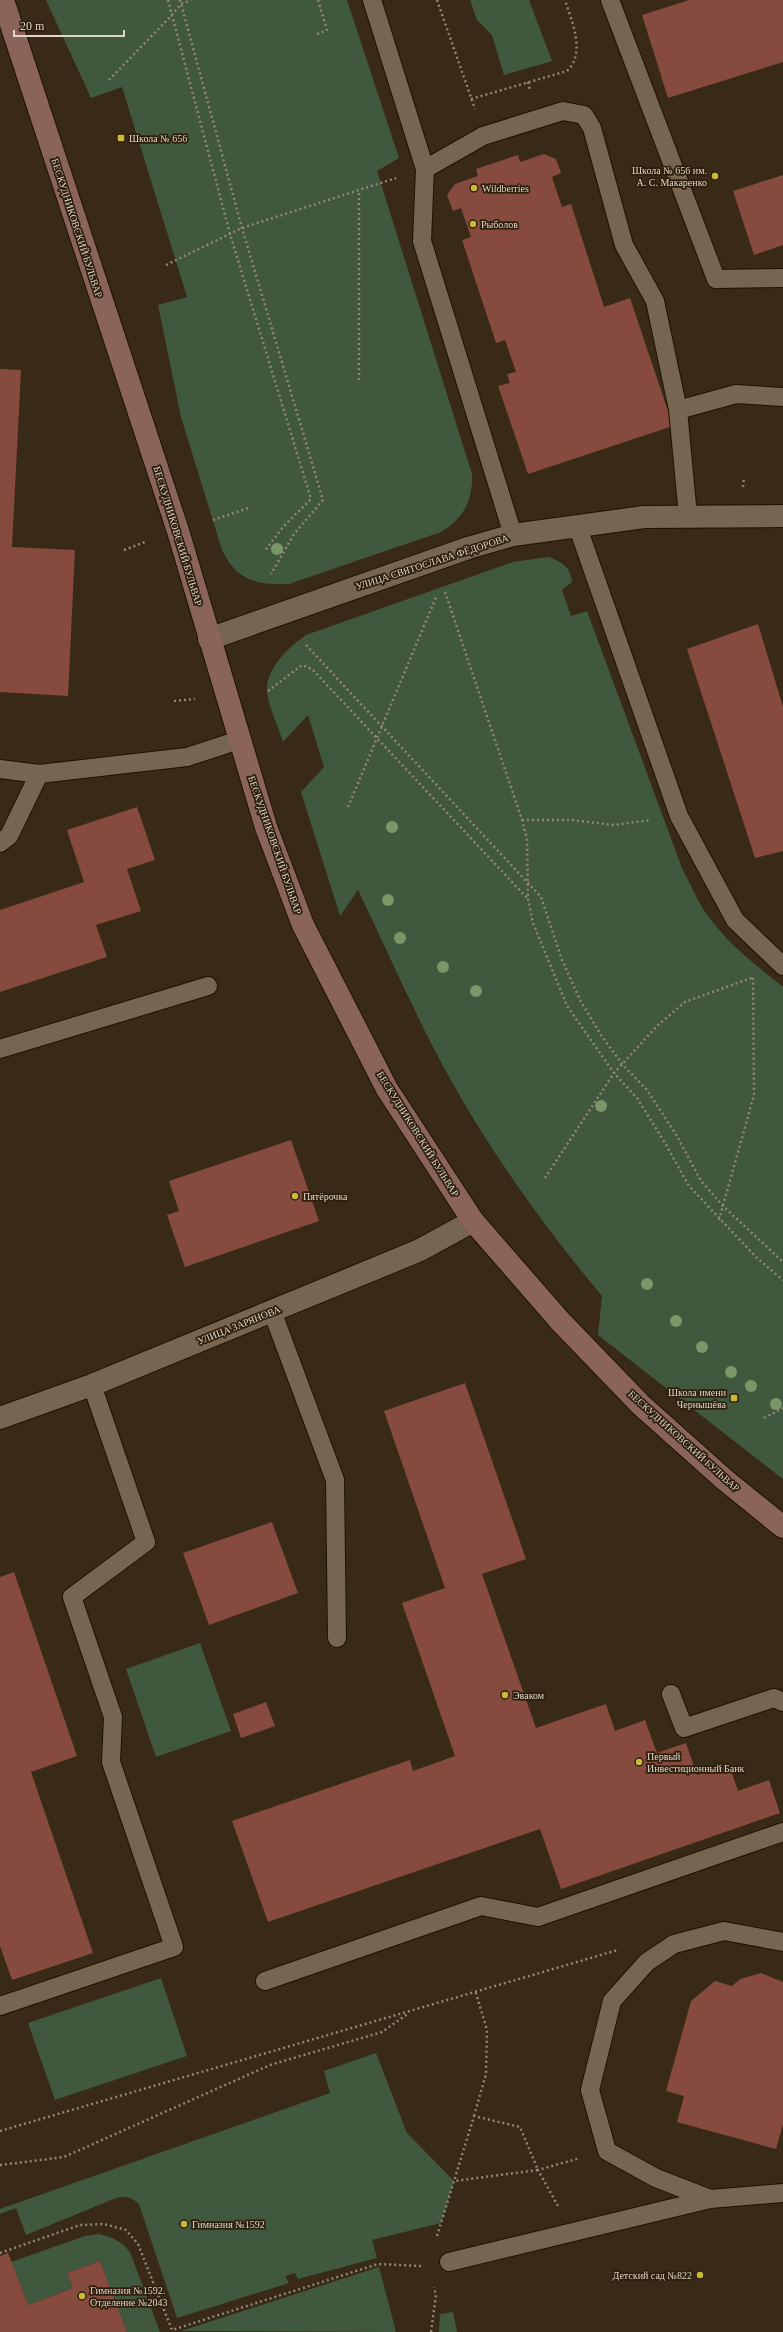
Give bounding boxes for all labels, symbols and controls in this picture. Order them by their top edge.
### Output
scale bar [14,12,124,38]
text: 20 m [20,19,45,33]
marker: Школа № 656 [116,133,126,143]
place label: Школа № 656 [129,133,187,144]
street label: БЕСКУДНИКОВСКИЙ БУЛЬВАР [49,157,105,299]
place label: Школа № 656 им. А. С. Макаренко [632,165,707,188]
marker: Школа № 656 им. А. С. Макаренко [710,171,720,181]
marker: Wildberries [469,183,479,193]
place label: Wildberries [482,183,529,194]
marker: Рыболов [468,219,478,229]
place label: Рыболов [481,219,518,230]
street label: БЕСКУДНИКОВСКИЙ БУЛЬВАР [151,465,205,608]
street label: УЛИЦА СВЯТОСЛАВА ФЁДОРОВА [354,532,511,592]
street label: БЕСКУДНИКОВСКИЙ БУЛЬВАР [246,774,304,916]
street label: БЕСКУДНИКОВСКИЙ БУЛЬВАР [375,1069,461,1199]
marker: Пятёрочка [290,1191,300,1201]
place label: Пятёрочка [303,1191,348,1202]
street label: УЛИЦА ЗАРЯНОВА [196,1303,283,1347]
place label: Школа имени Чернышёва [668,1387,727,1410]
street label: БЕСКУДНИКОВСКИЙ БУЛЬВАР [626,1388,742,1494]
marker: Школа имени Чернышёва [729,1393,739,1403]
marker: Эваком [500,1690,510,1700]
place label: Эваком [513,1690,545,1701]
place label: Первый Инвестиционный Банк [647,1751,745,1774]
marker: Первый Инвестиционный Банк [634,1757,644,1767]
marker: Гимназия №1592 [179,2219,189,2229]
place label: Гимназия №1592 [192,2219,265,2230]
place label: Детский сад №822 [612,2270,692,2281]
marker: Детский сад №822 [695,2270,705,2280]
place label: Гимназия №1592. Отделение №2043 [90,2285,168,2308]
marker: Гимназия №1592. Отделение №2043 [77,2291,87,2301]

